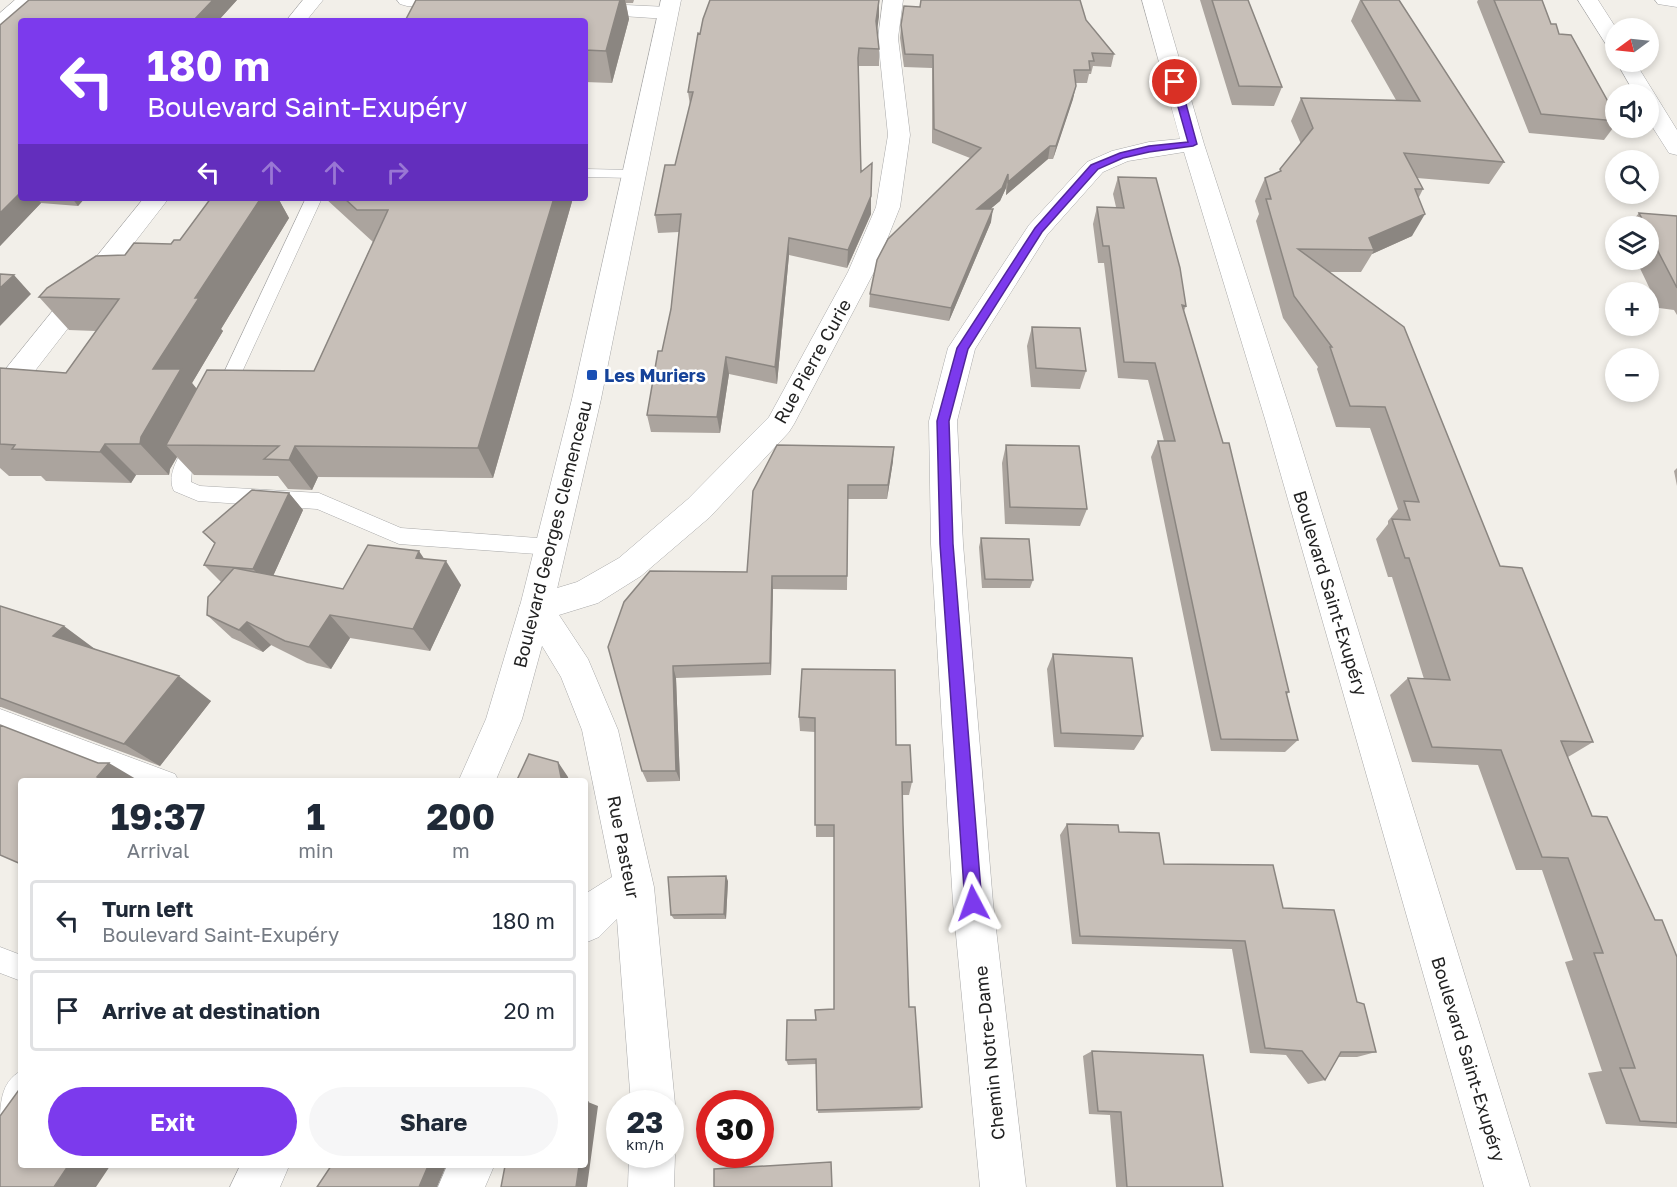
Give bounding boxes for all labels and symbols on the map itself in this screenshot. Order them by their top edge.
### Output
north arrow [1605,18,1659,72]
pin [1149,56,1200,107]
street label: Rue Pierre Curie [769,295,855,427]
place label: Les Muriers [604,364,706,386]
marker: Les Muriers [585,368,599,382]
street label: Boulevard Georges Clemenceau [508,398,596,670]
street label: Boulevard Saint-Exupéry [1289,488,1373,698]
street label: Rue Pasteur [603,794,645,900]
position arrow [941,871,1005,935]
street label: Boulevard Saint-Exupéry [1427,954,1511,1164]
street label: Chemin Notre-Dame [969,965,1009,1141]
speed limit sign: 30 [696,1090,774,1168]

